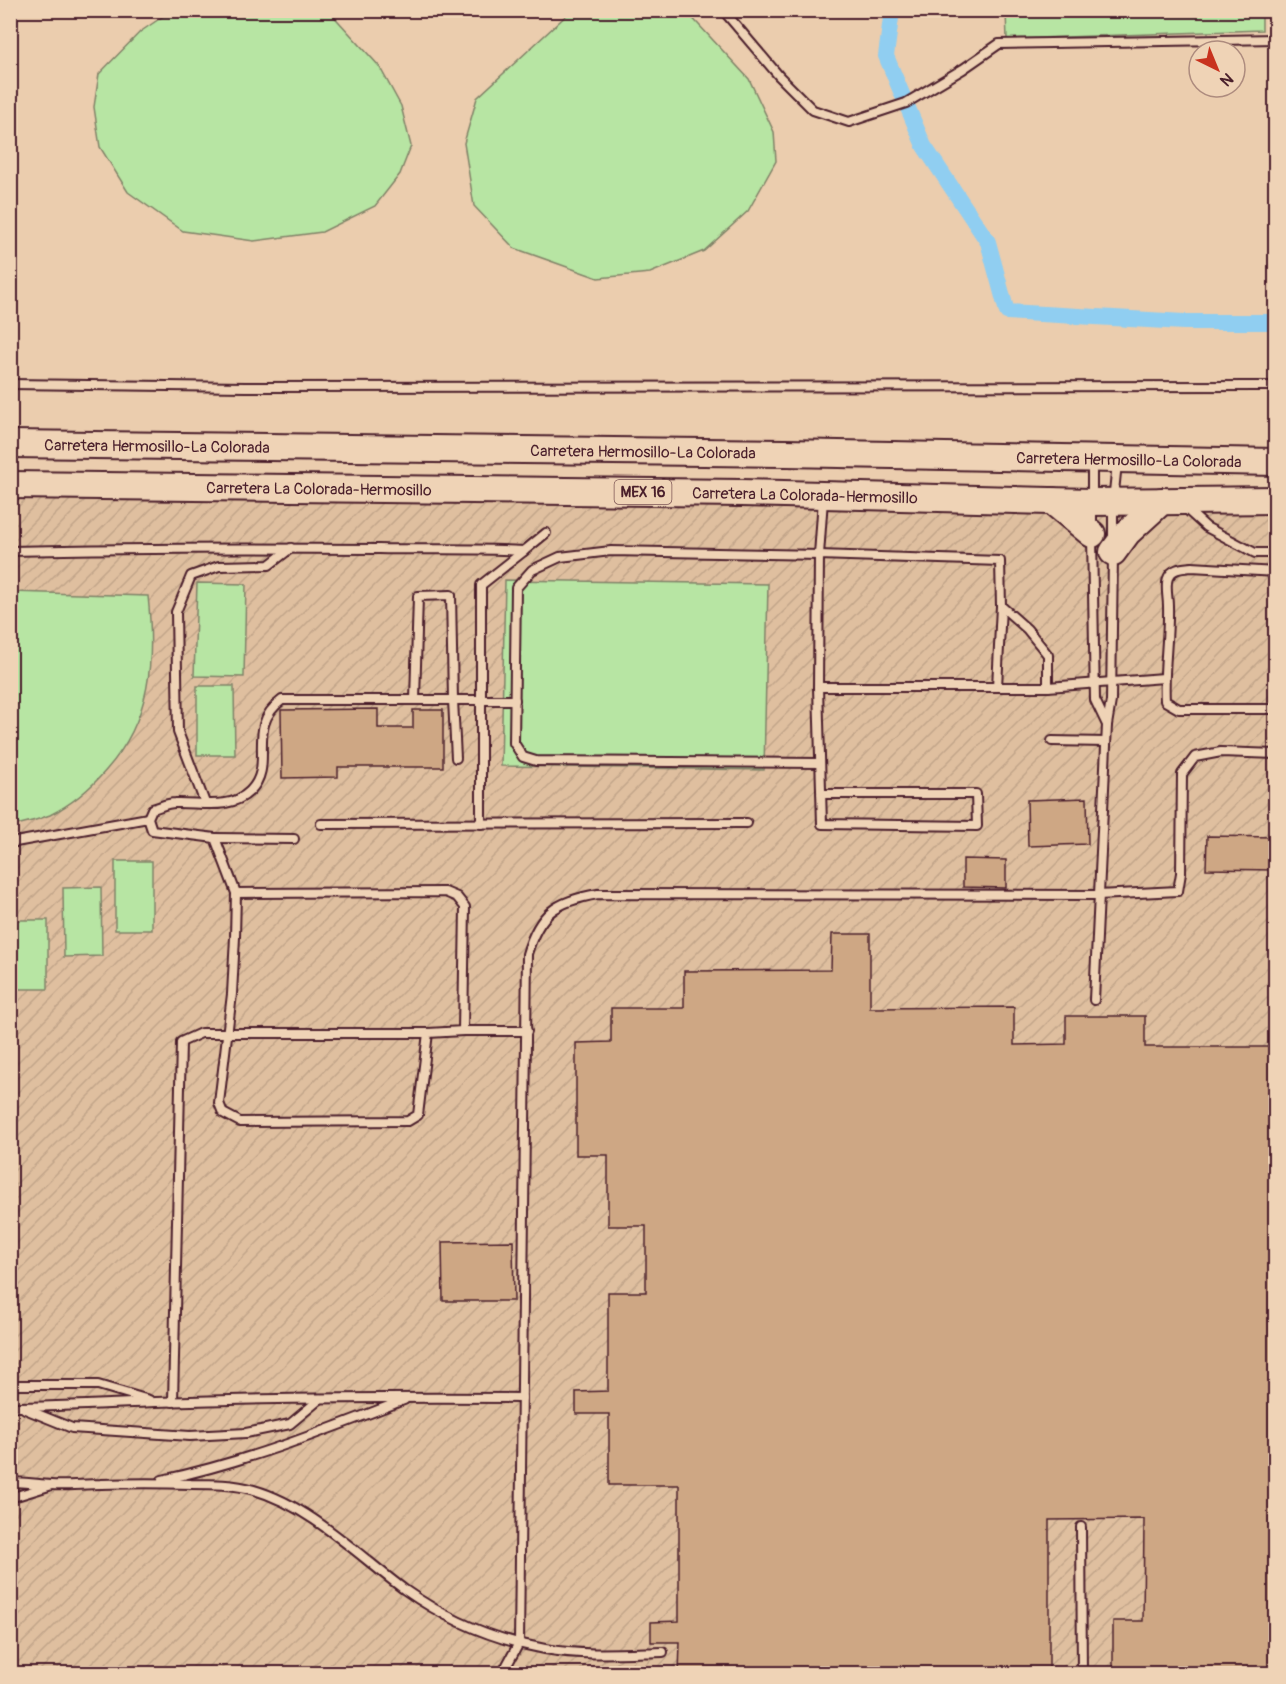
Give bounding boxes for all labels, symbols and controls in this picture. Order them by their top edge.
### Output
north arrow [1187,39,1247,99]
text: N [1216,68,1237,90]
street label: Carretera Hermosillo-La Colorada [44,435,270,458]
street label: Carretera Hermosillo-La Colorada [530,441,756,464]
street label: Carretera Hermosillo-La Colorada [1016,448,1242,472]
street label: Carretera La Colorada-Hermosillo [206,478,432,501]
road number: MEX 16 [614,480,672,504]
street label: Carretera La Colorada-Hermosillo [692,483,918,509]

